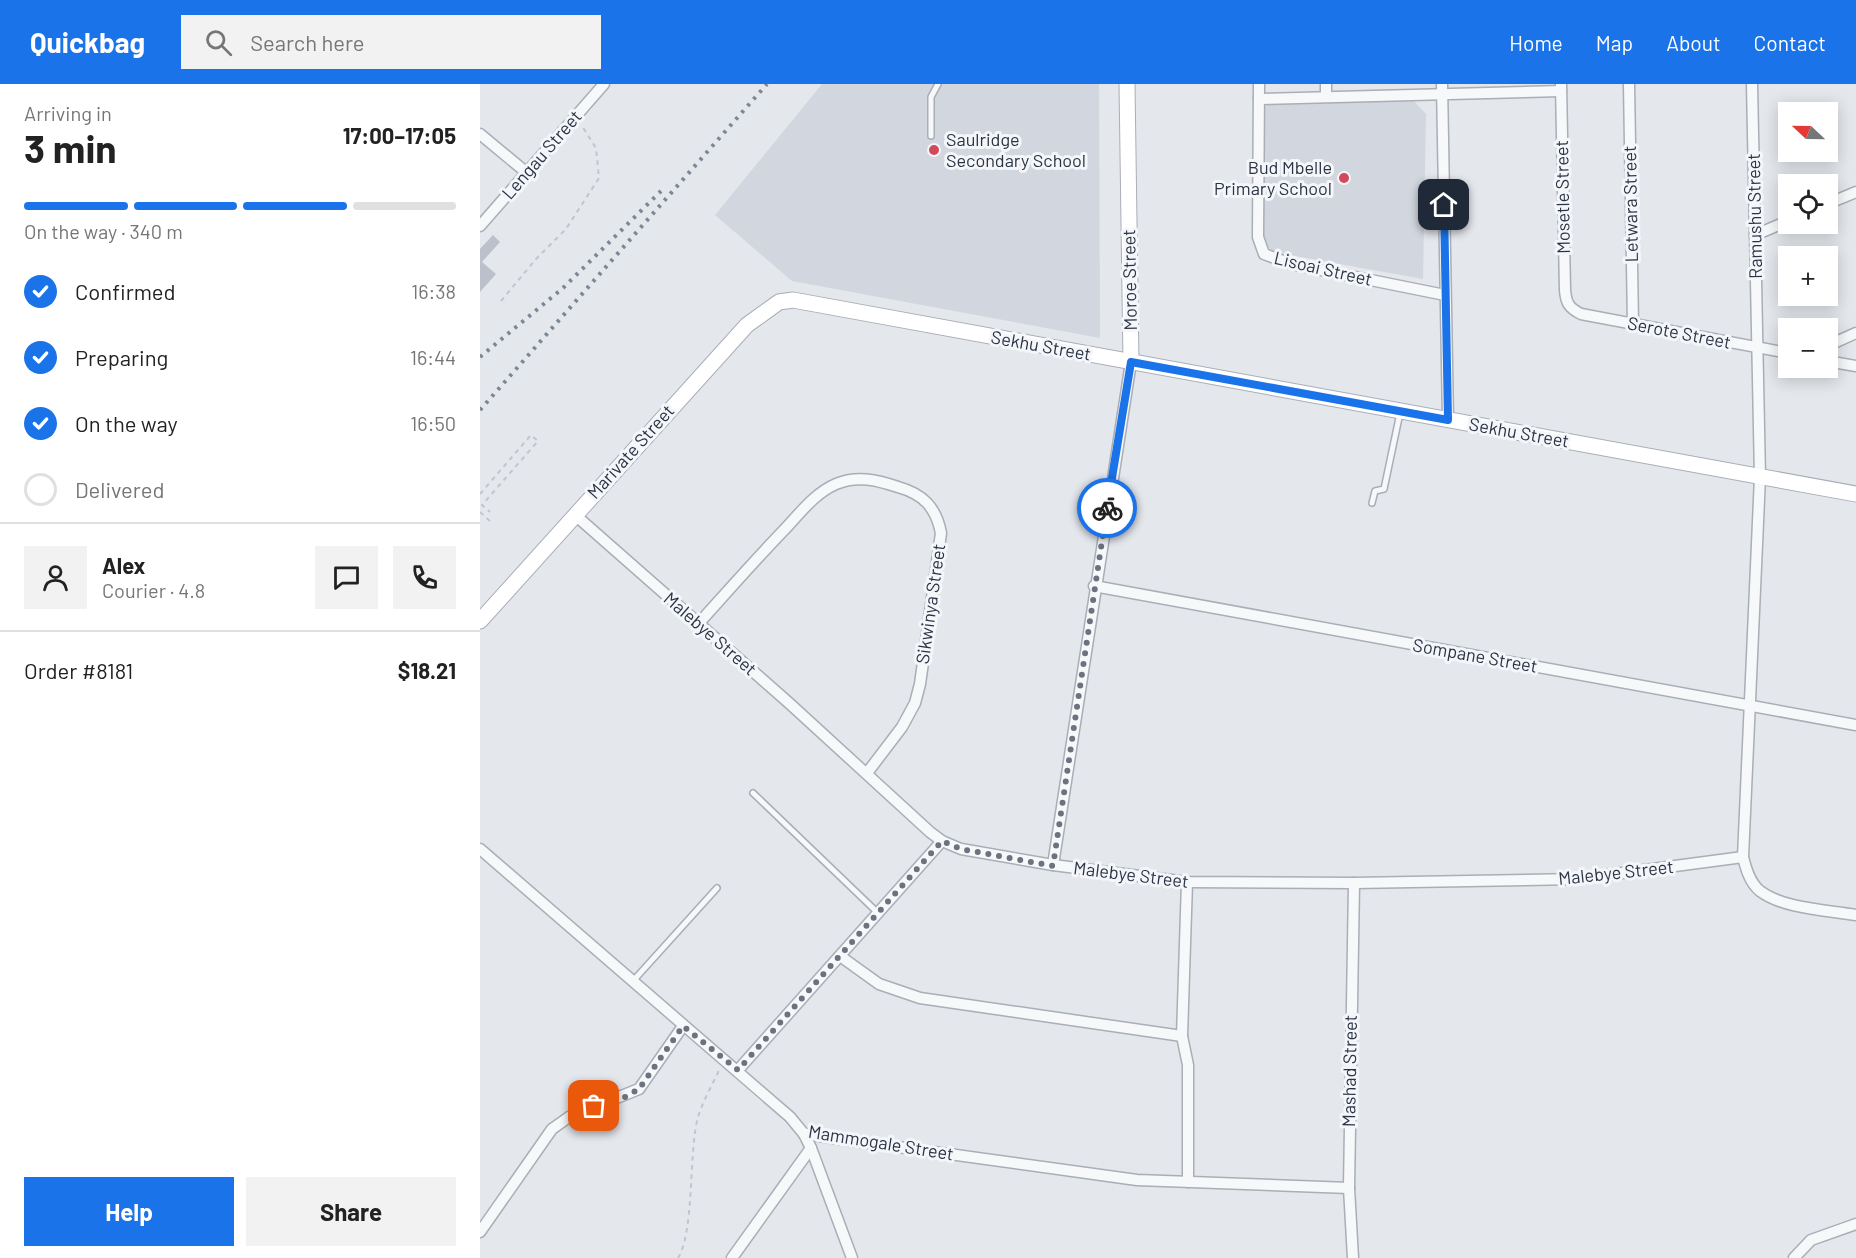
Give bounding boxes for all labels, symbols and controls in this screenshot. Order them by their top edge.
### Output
search box [181,15,601,69]
text: Quickbag [30,25,145,59]
icon: search [202,26,235,59]
text: Search here [250,29,365,55]
text: Home [1509,30,1563,55]
text: Map [1596,30,1633,55]
text: About [1666,30,1721,55]
text: Contact [1754,30,1826,55]
text: Arriving in [24,101,112,125]
north arrow [1778,102,1838,162]
map controls [1778,102,1838,378]
street label: Lengau Street [497,105,586,203]
text: 17:00–17:05 [343,122,456,148]
text: 3 min [24,124,117,171]
place label: Saulridge Secondary School [946,128,1086,171]
street label: Mosetle Street [1550,140,1574,254]
marker: Saulridge Secondary School [927,143,941,157]
street label: Letwara Street [1618,145,1642,263]
street label: Ramushu Street [1742,153,1766,279]
place label: Bud Mbelle Primary School [1214,156,1332,199]
marker: Bud Mbelle Primary School [1337,171,1351,185]
button: locate [1778,174,1838,234]
pin [1418,179,1469,230]
icon: home [1427,188,1460,221]
text: On the way · 340 m [24,219,183,243]
street label: Moroe Street [1117,229,1141,331]
street label: Lisoai Street [1272,246,1374,290]
button: + [1778,246,1838,306]
icon: check [24,275,57,308]
text: Confirmed [75,278,175,304]
text: 16:38 [411,279,456,303]
street label: Serote Street [1626,311,1733,353]
button: − [1778,318,1838,378]
street label: Sekhu Street [989,325,1093,365]
icon: check [24,341,57,374]
text: Preparing [75,344,168,370]
text: 16:44 [410,345,456,369]
street label: Marivate Street [582,400,678,503]
icon: check [24,407,57,440]
text: On the way [75,410,178,436]
text: 16:50 [410,411,456,435]
street label: Sekhu Street [1467,412,1571,452]
text: Delivered [75,476,164,502]
courier [1077,478,1137,538]
icon: bike [1091,492,1124,525]
street label: Sikwinya Street [911,542,949,665]
button: person [24,546,87,609]
button: chat [315,546,378,609]
button: phone [393,546,456,609]
text: Alex [102,552,145,578]
text: Courier · 4.8 [102,578,205,602]
street label: Malebye Street [660,587,762,680]
street label: Sompane Street [1411,633,1539,677]
text: Order #8181 [24,657,133,683]
text: $18.21 [398,657,456,683]
street label: Malebye Street [1557,855,1675,889]
street label: Malebye Street [1072,856,1190,892]
street label: Mashad Street [1337,1015,1361,1127]
pin [568,1080,619,1131]
icon: bag [577,1089,610,1122]
street label: Mammogale Street [807,1120,955,1164]
button: Help [24,1177,234,1246]
button: Share [246,1177,456,1246]

